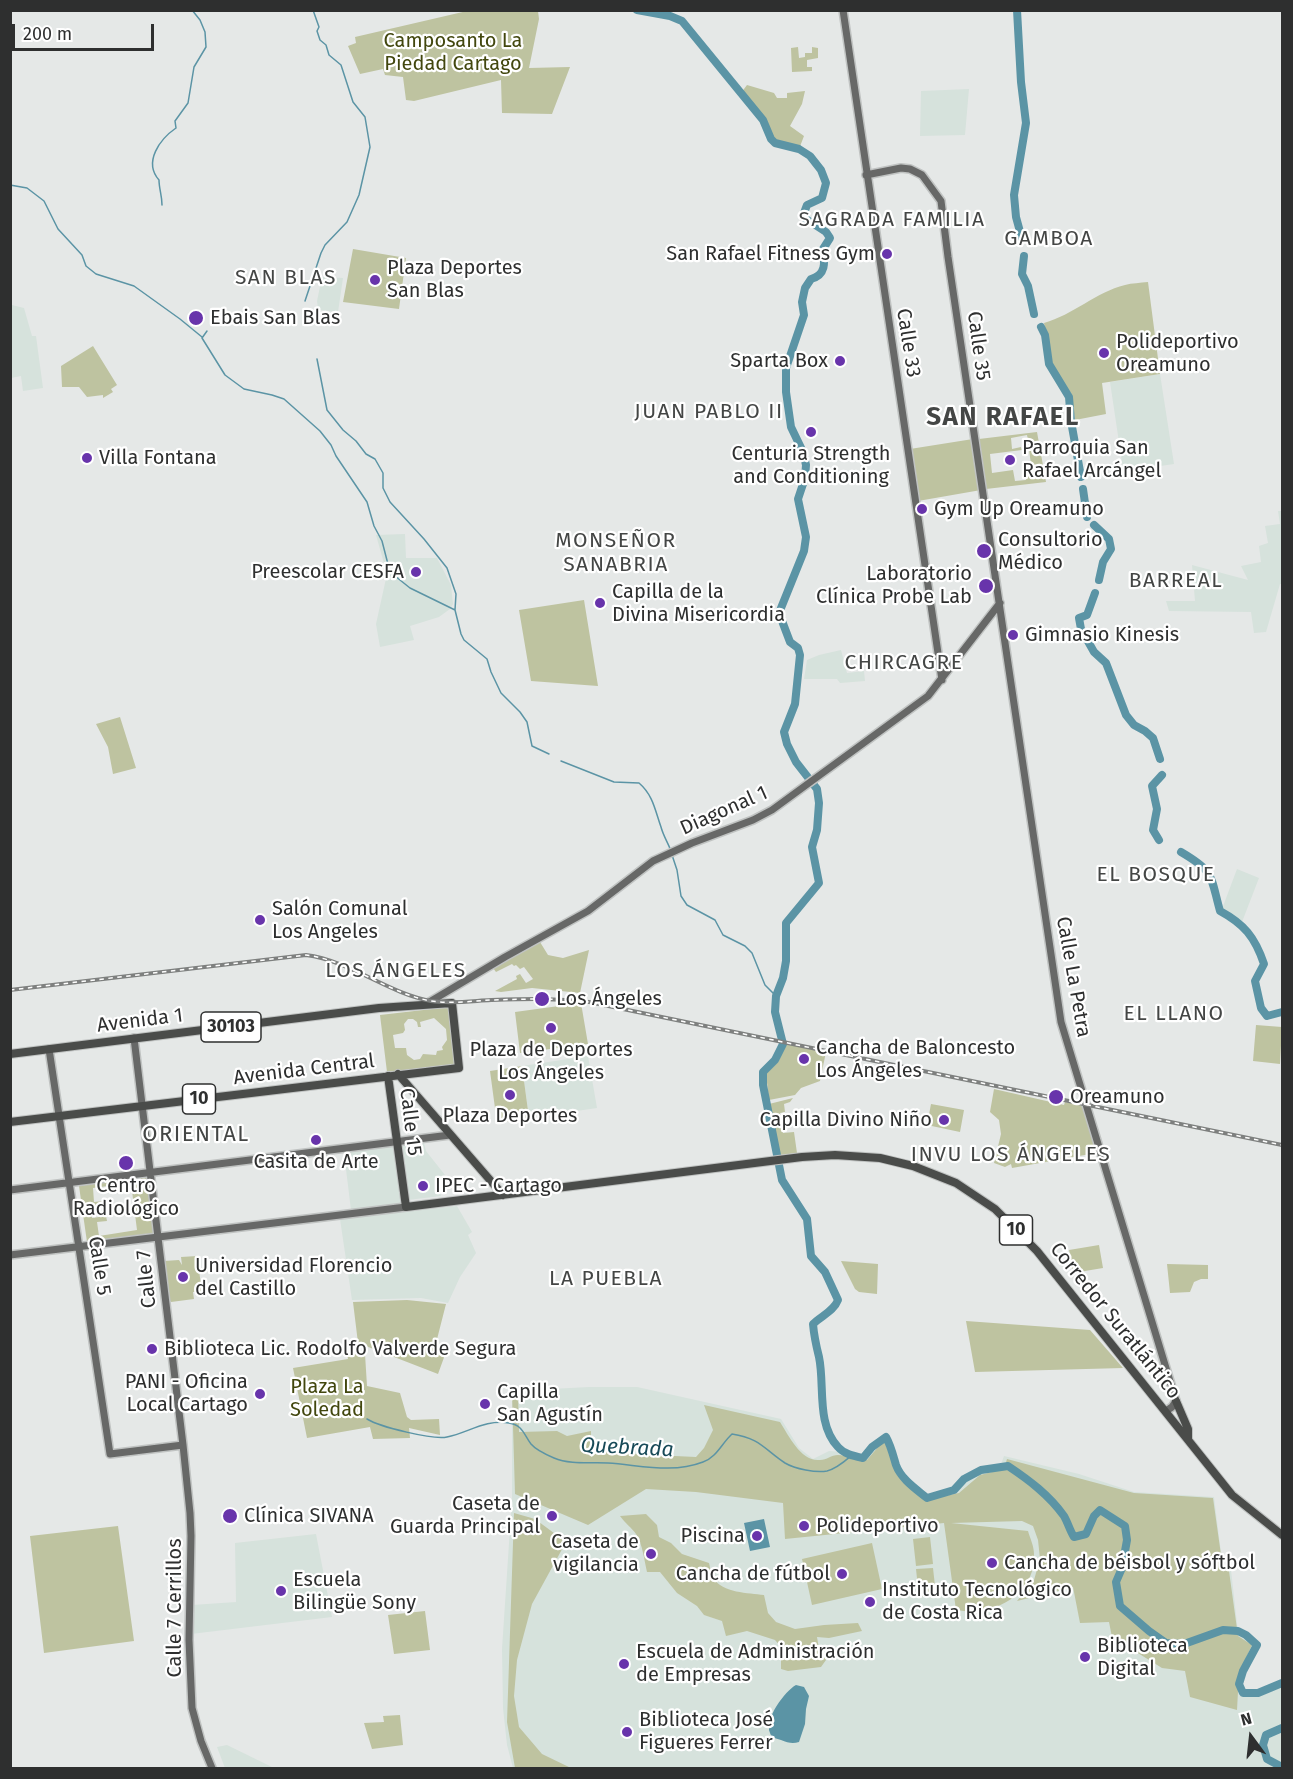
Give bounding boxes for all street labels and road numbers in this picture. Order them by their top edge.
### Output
street label: Calle 33 [891,307,925,379]
street label: Calle 35 [961,310,995,382]
street label: Diagonal 1 [677,781,771,841]
street label: Calle La Petra [1051,915,1095,1039]
street label: Avenida 1 [96,1004,184,1038]
road number: 30103 [201,1012,261,1042]
street label: Avenida Central [232,1049,376,1091]
road number: 10 [182,1084,216,1114]
street label: Calle 15 [394,1087,426,1157]
road number: 10 [1000,1215,1032,1245]
street label: Calle 5 [82,1235,116,1297]
street label: Corredor Suratlántico [1045,1238,1185,1404]
street label: Calle 7 [132,1249,162,1309]
street label: Calle 7 Cerrillos [163,1538,187,1678]

